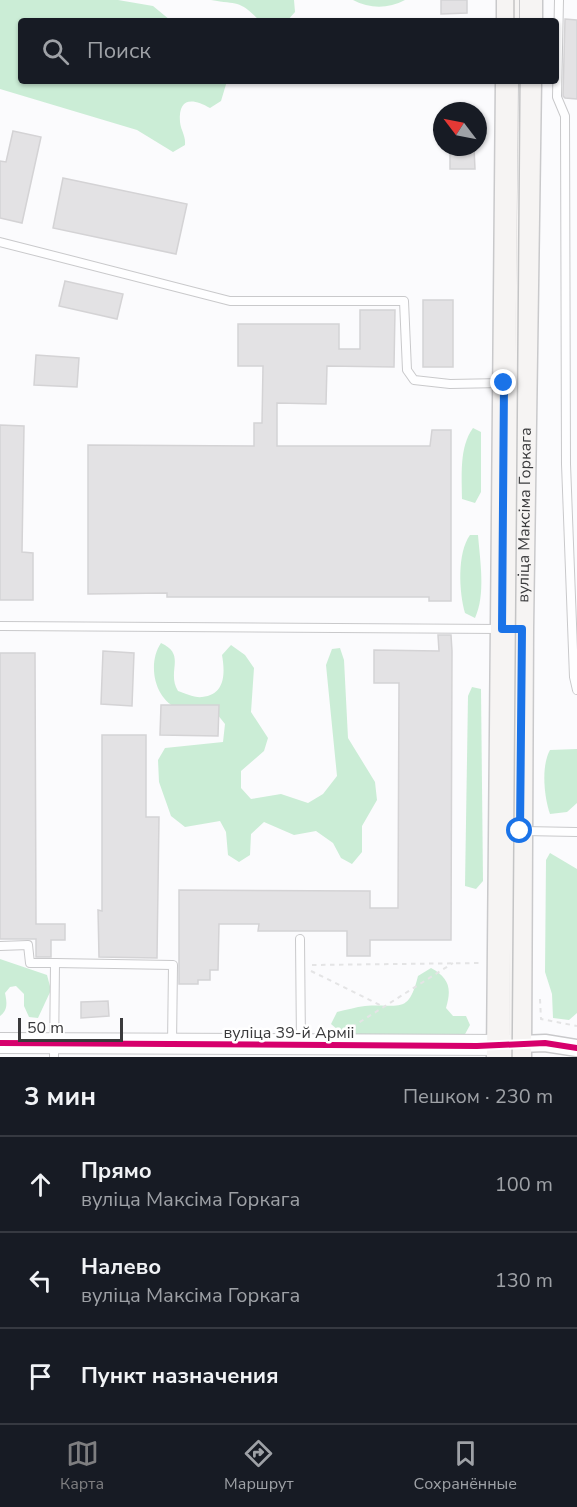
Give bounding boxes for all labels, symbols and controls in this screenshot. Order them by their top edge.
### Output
search box [18,18,559,84]
icon: search [39,35,72,68]
text: Поиск [87,36,151,66]
north arrow [433,102,487,156]
route end [490,369,516,395]
street label: вуліца Максіма Горкага [512,427,537,603]
route start [506,817,532,843]
scale bar [18,1015,123,1042]
text: 50 m [27,1017,64,1039]
street label: вуліца 39-й Арміі [224,1022,354,1044]
text: 3 мин [24,1079,96,1114]
text: Пешком · 230 m [403,1083,553,1110]
text: Прямо [81,1156,152,1186]
icon: ahead [24,1168,57,1201]
text: 100 m [495,1171,553,1198]
text: вуліца Максіма Горкага [81,1186,300,1213]
text: Налево [81,1252,161,1282]
icon: left [24,1264,57,1297]
text: 130 m [495,1267,553,1294]
text: вуліца Максіма Горкага [81,1282,300,1309]
icon: arrive [24,1360,57,1393]
text: Пункт назначения [81,1361,279,1391]
tab: Карта [60,1437,104,1495]
tab: Маршрут [224,1437,294,1495]
tab: Сохранённые [414,1437,517,1495]

